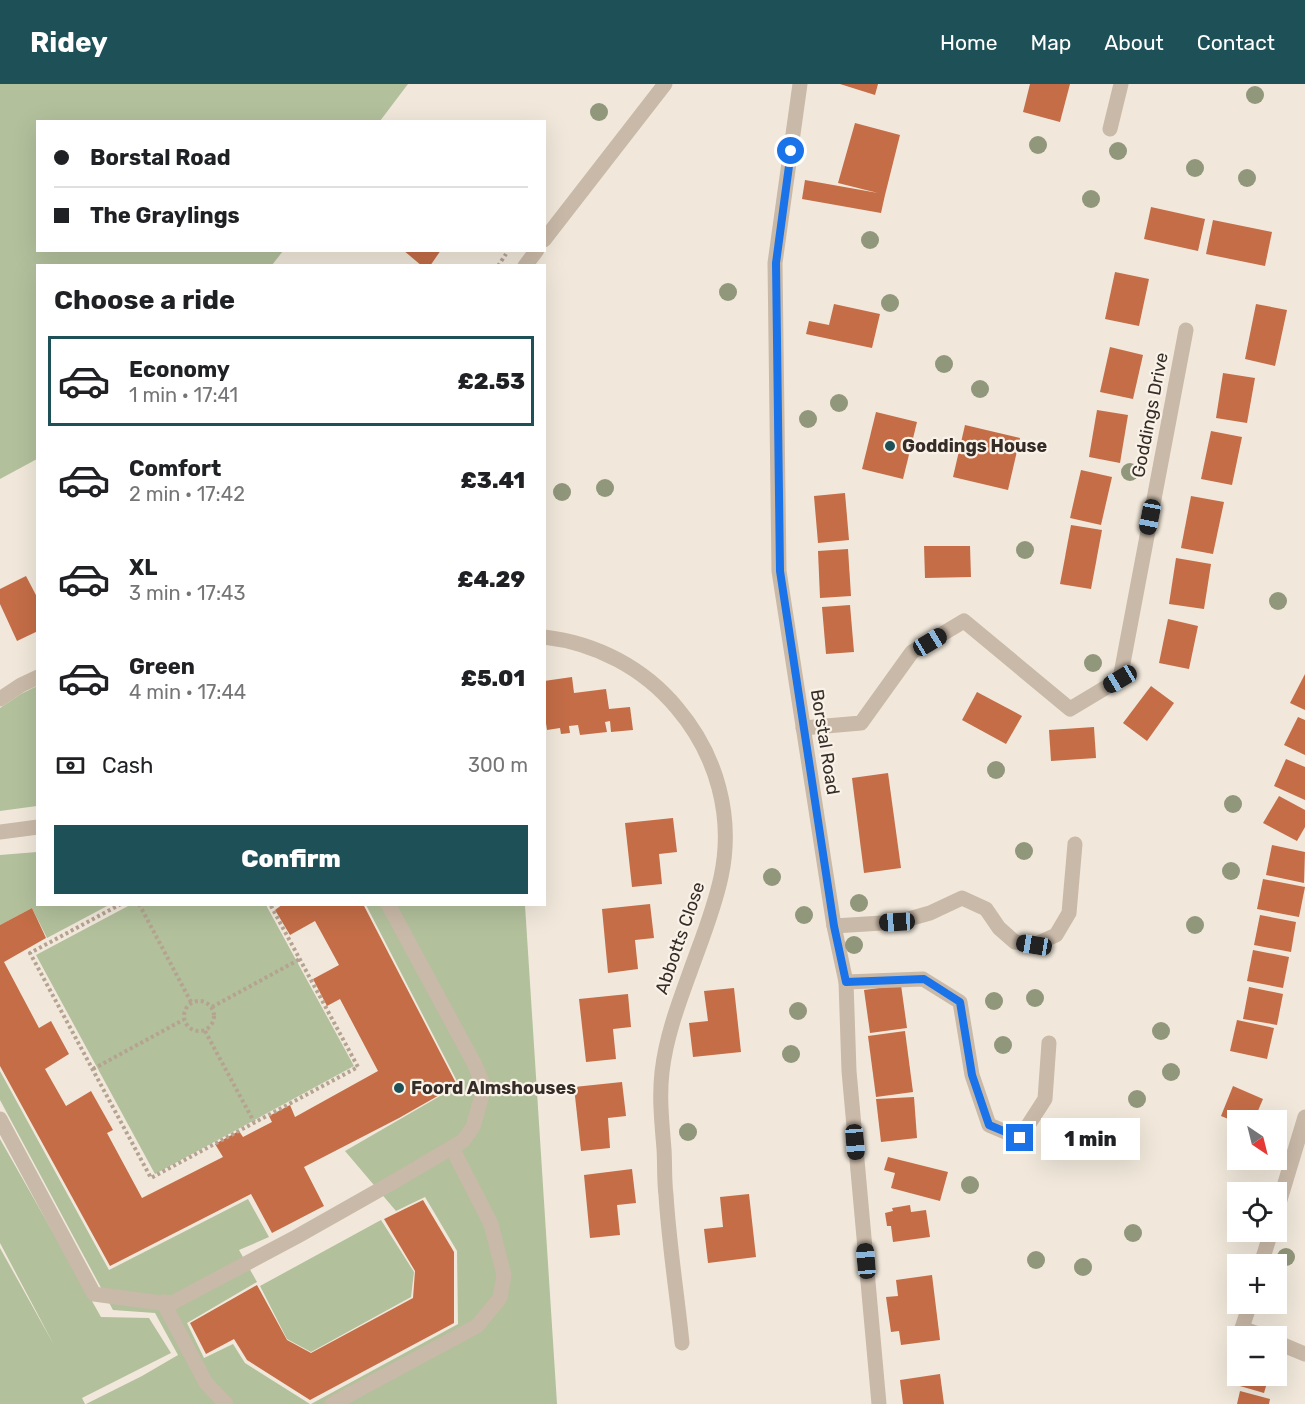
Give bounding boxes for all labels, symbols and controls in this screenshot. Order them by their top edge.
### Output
text: Ridey [30,26,108,59]
text: Home [940,30,997,55]
text: Map [1030,30,1071,55]
text: About [1104,30,1164,55]
text: Contact [1197,30,1275,55]
route start [777,137,804,164]
text: Borstal Road [90,144,231,171]
text: The Graylings [90,202,240,229]
text: Choose a ride [54,284,235,316]
street label: Goddings Drive [1127,351,1173,479]
icon: car [57,354,111,408]
text: Economy [129,356,230,383]
text: £2.53 [458,368,525,395]
text: 1 min · 17:41 [129,383,238,407]
place label: Goddings House [902,435,1047,457]
marker: Goddings House [883,439,897,453]
icon: car [57,453,111,507]
text: Comfort [129,455,221,482]
text: £3.41 [461,467,525,494]
text: 2 min · 17:42 [129,482,245,506]
car [1138,498,1162,536]
icon: car [57,552,111,606]
text: XL [129,554,157,581]
text: £4.29 [457,566,525,593]
text: 3 min · 17:43 [129,581,245,605]
car [910,625,950,659]
icon: car [57,651,111,705]
text: Green [129,653,195,680]
car [1100,662,1140,696]
text: £5.01 [461,665,525,692]
text: 4 min · 17:44 [129,680,246,704]
street label: Borstal Road [806,688,844,796]
icon: cash [54,749,87,782]
text: Cash [102,752,153,779]
text: 300 m [468,753,528,777]
button: Confirm [54,825,528,894]
street label: Abbotts Close [650,879,710,997]
car [879,912,915,932]
car [1015,933,1053,957]
place label: Foord Almshouses [411,1077,576,1099]
marker: Foord Almshouses [392,1081,406,1095]
north arrow [1227,1110,1287,1170]
map controls [1227,1110,1287,1386]
callout: 1 min [1041,1117,1140,1159]
car [844,1123,866,1161]
route end [1006,1124,1033,1151]
text: 1 min [1064,1127,1117,1151]
button: locate [1227,1182,1287,1242]
car [855,1242,877,1280]
button: + [1227,1254,1287,1314]
button: − [1227,1326,1287,1386]

